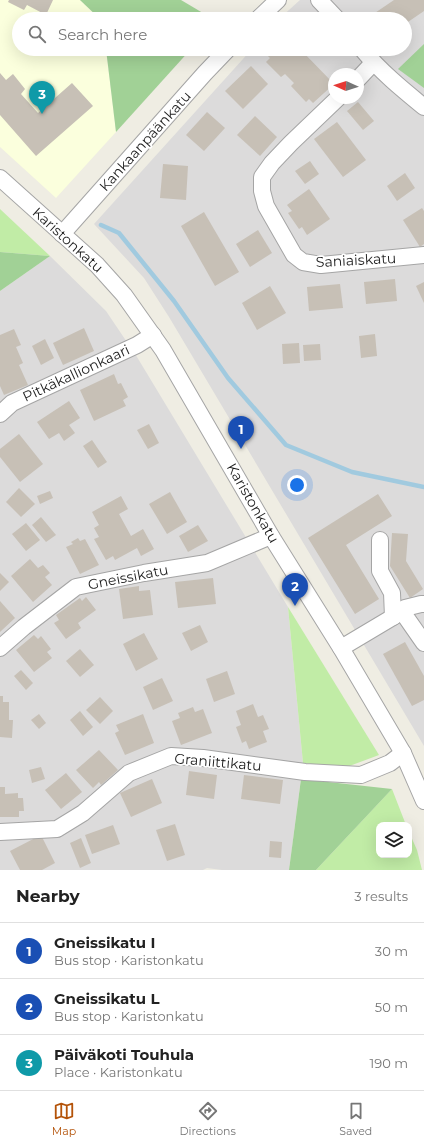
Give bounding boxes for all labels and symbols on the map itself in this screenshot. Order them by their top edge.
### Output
north arrow [328,68,364,104]
pin: 3 [29,81,55,114]
street label: Kankaanpäänkatu [95,87,195,195]
street label: Karistonkatu [29,203,107,277]
street label: Saniaiskatu [315,249,397,271]
street label: Pitkäkallionkaari [20,340,132,406]
pin: 1 [228,416,254,449]
street label: Karistonkatu [223,460,283,546]
your location [287,475,307,495]
street label: Gneissikatu [86,560,170,594]
pin: 2 [282,573,308,606]
street label: Graniittikatu [174,749,262,775]

